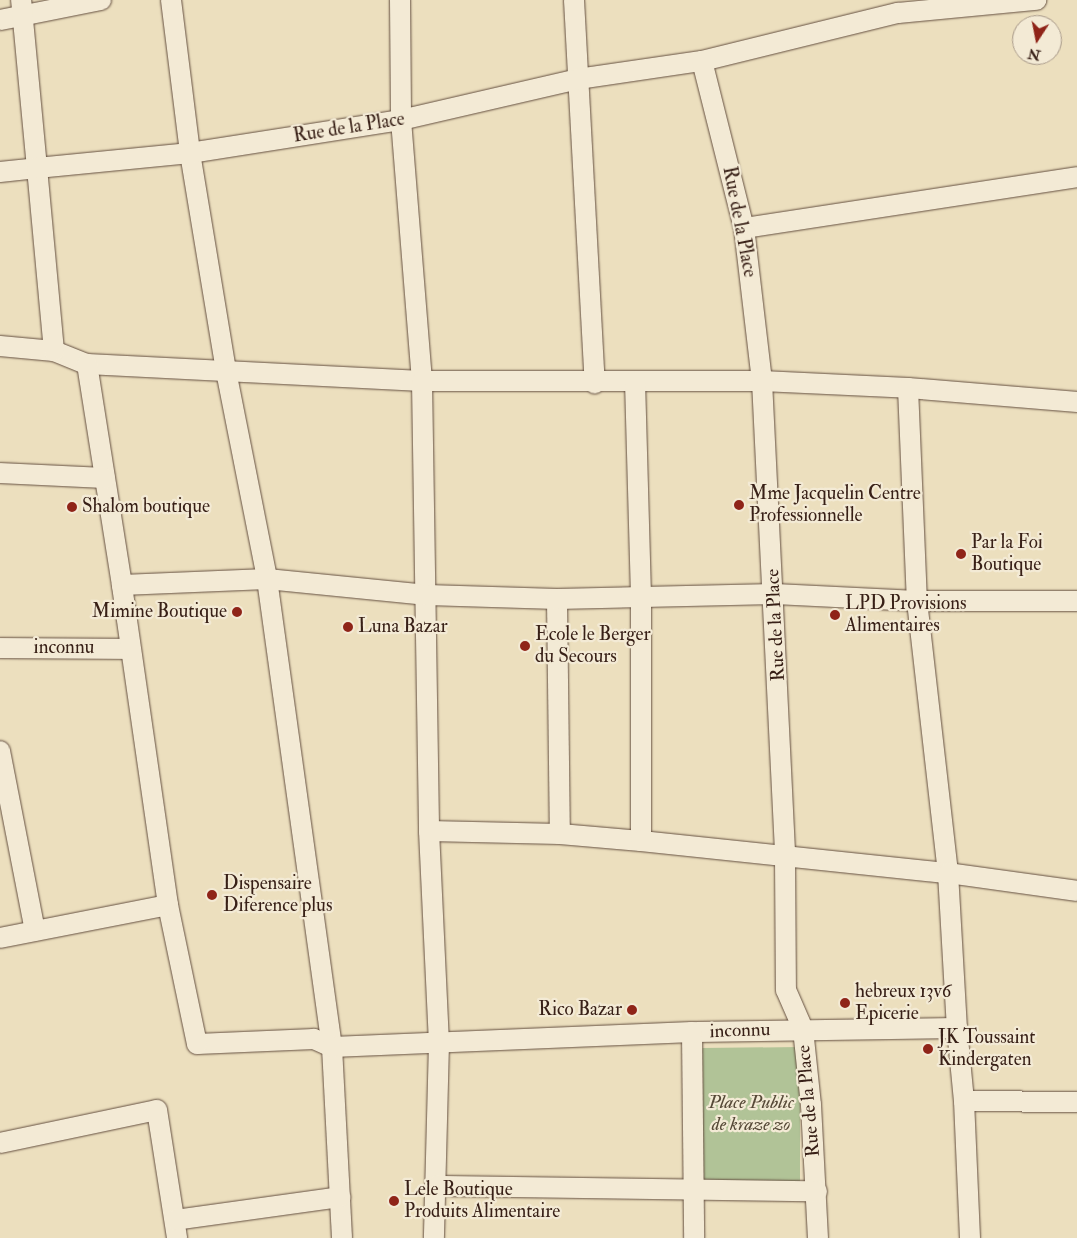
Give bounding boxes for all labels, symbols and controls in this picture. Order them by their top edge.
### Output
north arrow [1012,15,1062,65]
text: N [1026,45,1042,64]
street label: Rue de la Place [292,108,406,148]
street label: Rue de la Place [717,165,761,279]
place label: Mme Jacquelin Centre Professionnelle [749,483,921,527]
place label: Shalom boutique [82,496,210,518]
marker: Mme Jacquelin Centre Professionnelle [733,499,745,511]
marker: Shalom boutique [66,501,78,513]
place label: Par la Foi Boutique [971,532,1043,576]
marker: Par la Foi Boutique [955,548,967,560]
street label: Rue de la Place [762,568,790,682]
place label: LPD Provisions Alimentaires [845,593,966,637]
place label: Mimine Boutique [92,601,227,623]
marker: Mimine Boutique [231,606,243,618]
marker: LPD Provisions Alimentaires [829,609,841,621]
place label: Luna Bazar [358,616,448,638]
marker: Luna Bazar [342,621,354,633]
place label: Ecole le Berger du Secours [535,624,651,668]
street label: inconnu [34,637,94,659]
marker: Ecole le Berger du Secours [519,640,531,652]
place label: Dispensaire Diference plus [223,873,332,917]
marker: Dispensaire Diference plus [205,888,219,902]
place label: hebreux 13v6 Epicerie [855,981,951,1025]
marker: hebreux 13v6 Epicerie [839,997,851,1009]
place label: Rico Bazar [538,999,622,1021]
marker: Rico Bazar [626,1004,638,1016]
street label: inconnu [709,1019,771,1043]
place label: JK Toussaint Kindergaten [938,1027,1035,1071]
marker: JK Toussaint Kindergaten [922,1043,934,1055]
street label: Rue de la Place [793,1044,825,1158]
park label: Place Public de kraze zo [708,1092,794,1136]
place label: Lele Boutique Produits Alimentaire [404,1179,560,1223]
marker: Lele Boutique Produits Alimentaire [388,1195,400,1207]

